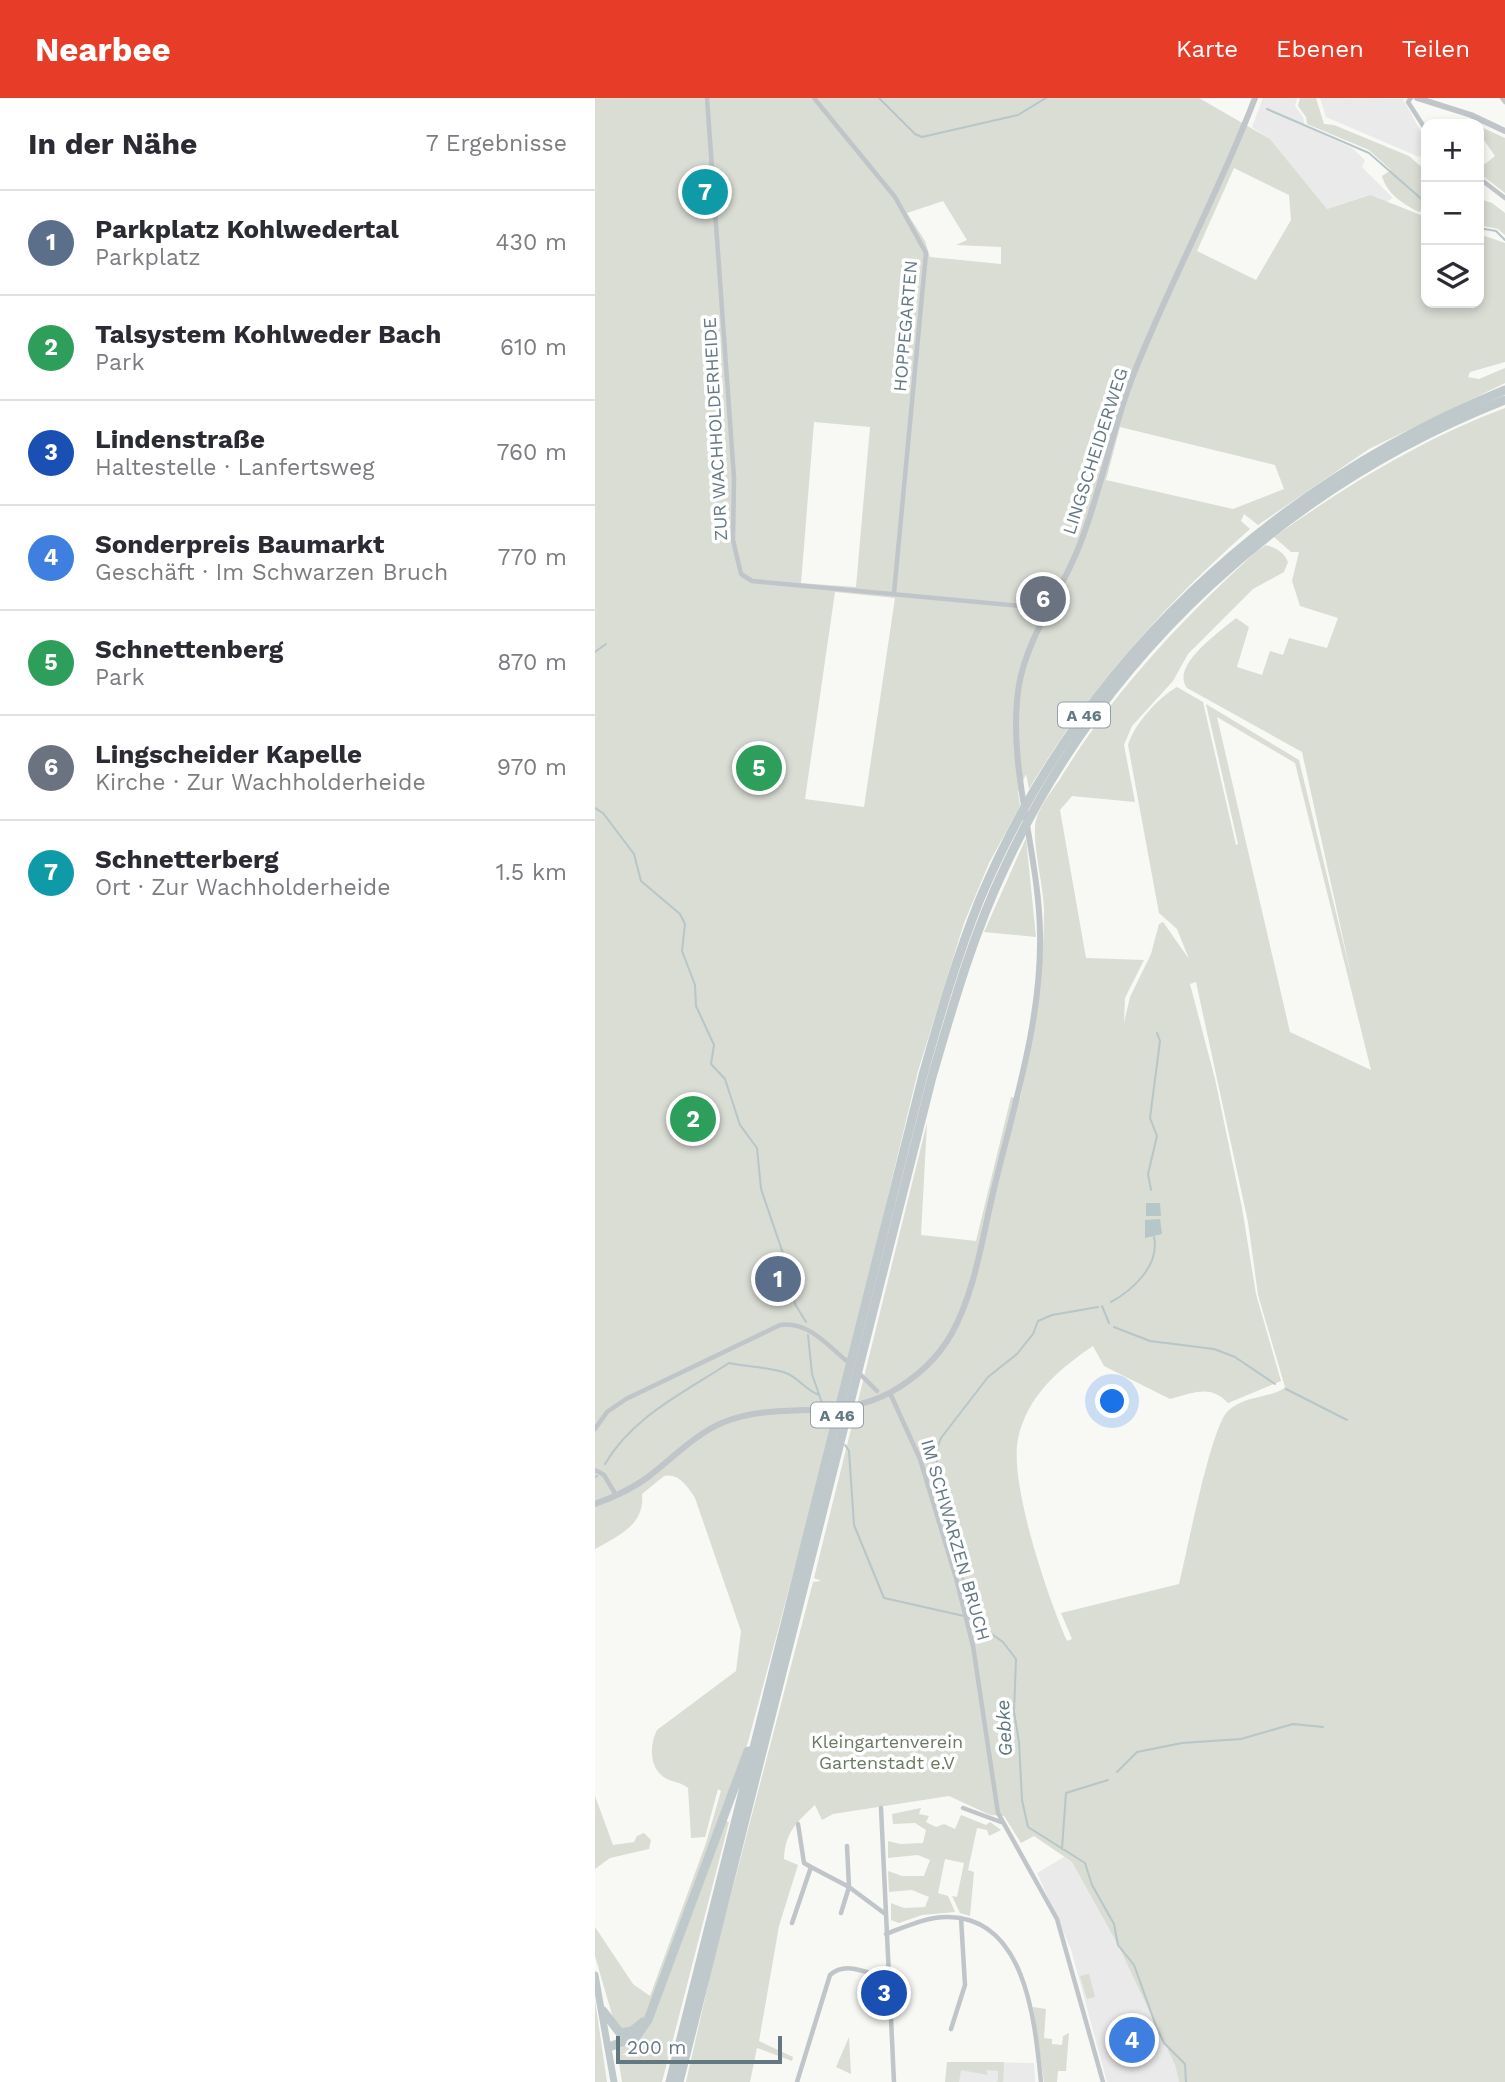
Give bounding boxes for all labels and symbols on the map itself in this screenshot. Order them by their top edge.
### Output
pin: 7 [682,166,728,218]
street label: HOPPEGARTEN [889,259,921,393]
street label: ZUR WACHHOLDERHEIDE [699,317,731,541]
street label: LINGSCHEIDERWEG [1058,365,1132,537]
pin: 6 [1020,573,1066,625]
road number: A 46 [1058,702,1110,728]
pin: 5 [736,742,782,794]
pin: 2 [670,1093,716,1145]
pin: 1 [755,1253,801,1305]
your location [1095,1384,1129,1418]
road number: A 46 [811,1402,863,1428]
street label: IM SCHWARZEN BRUCH [917,1437,995,1643]
water label: Gebke [991,1699,1017,1757]
park label: Kleingartenverein Gartenstadt e.V [811,1731,963,1773]
pin: 3 [861,1967,907,2019]
pin: 4 [1109,2014,1155,2066]
scale bar [616,2033,782,2065]

